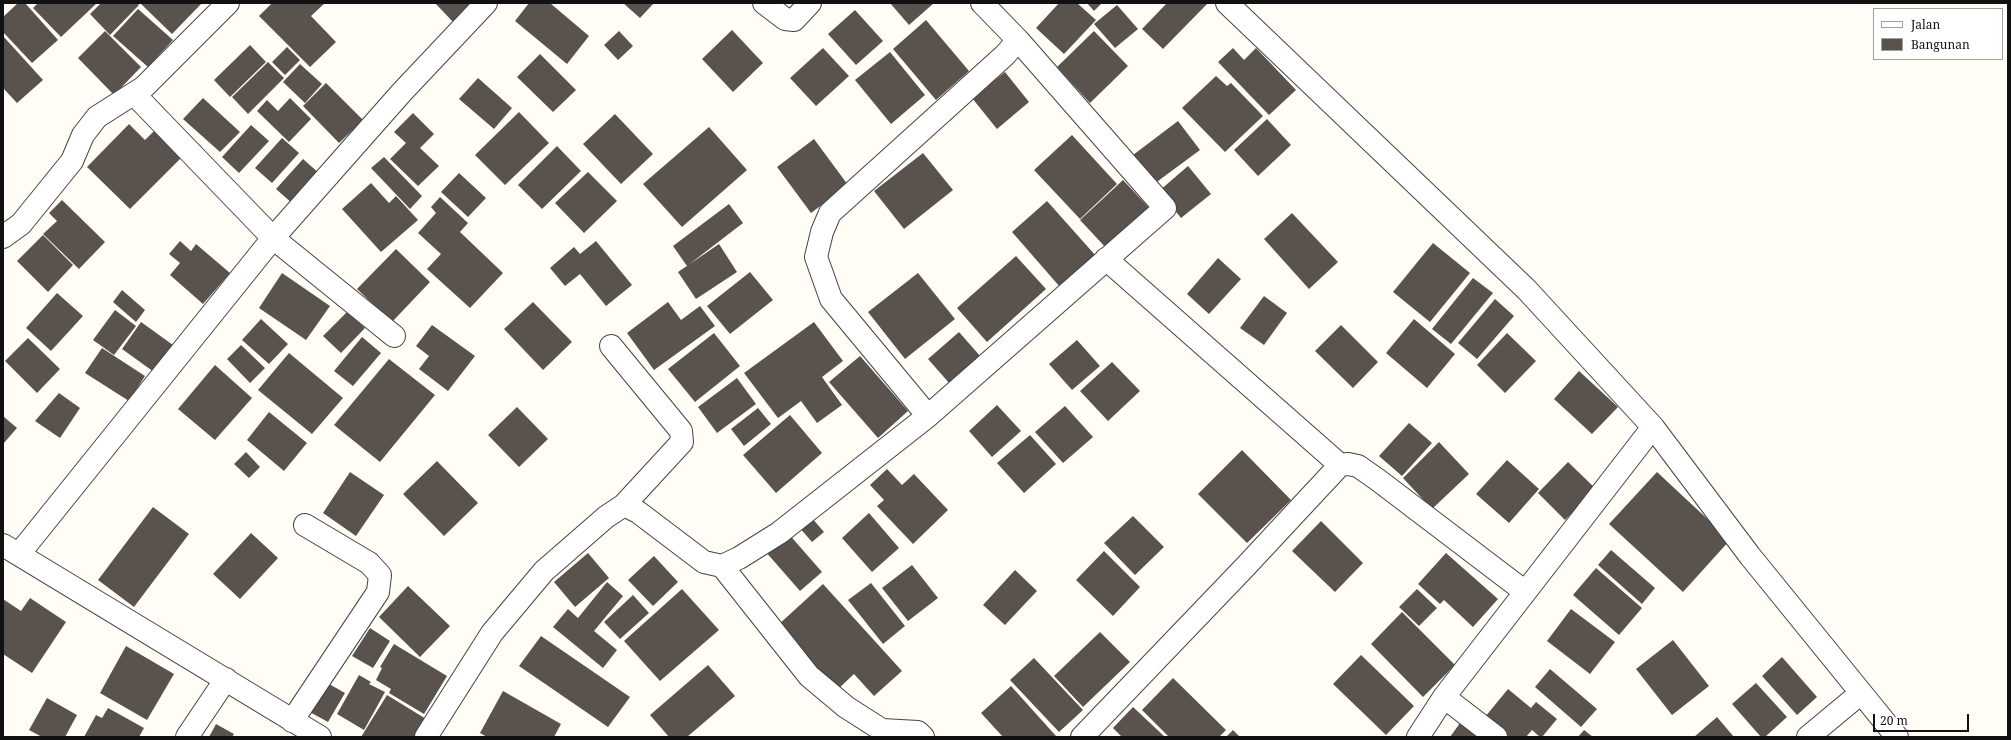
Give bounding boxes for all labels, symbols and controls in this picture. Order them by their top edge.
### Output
legend [1873,8,2003,60]
text: Jalan [1911,16,1940,33]
text: Bangunan [1911,36,1970,53]
scale bar [1875,706,1971,732]
text: 20 m [1880,712,1908,729]

